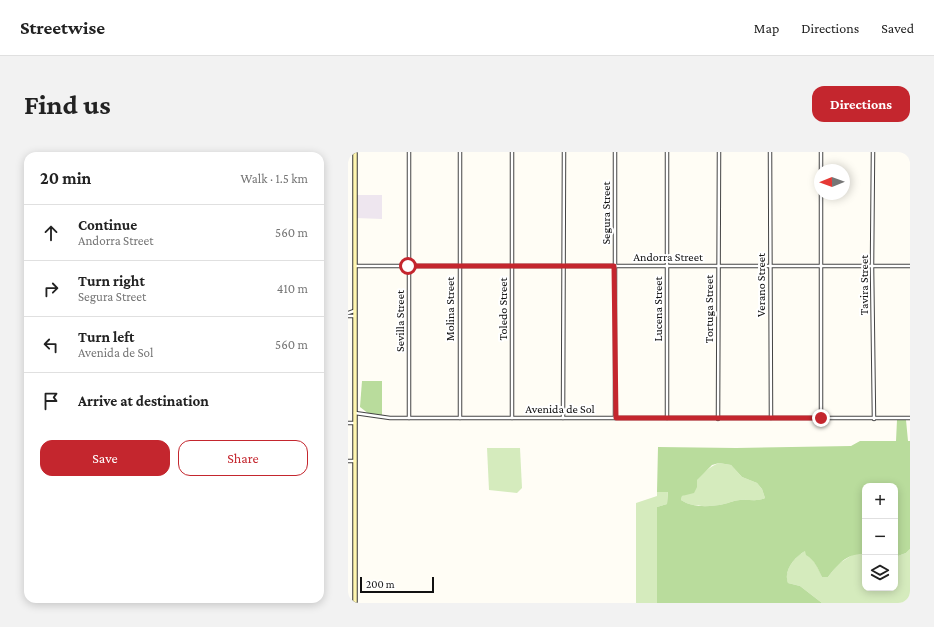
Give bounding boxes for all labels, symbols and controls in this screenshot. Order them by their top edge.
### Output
text: Streetwise [20,17,105,38]
text: Map [754,20,779,36]
text: Directions [801,20,859,36]
text: Saved [881,20,914,36]
button: Directions [812,86,910,122]
text: Find us [24,89,111,120]
north arrow [814,164,850,200]
text: 20 min [40,169,91,188]
text: Walk · 1.5 km [240,171,308,186]
street label: Segura Street [599,180,613,245]
text: Continue [78,217,137,233]
icon: ahead [40,222,62,244]
text: 560 m [275,225,308,240]
text: Andorra Street [78,233,154,248]
street label: Andorra Street [633,250,704,264]
street label: Verano Street [754,252,768,317]
street label: Tavira Street [857,254,871,315]
route start [399,257,417,275]
text: Turn right [78,273,145,289]
street label: Tortuga Street [702,274,716,343]
street label: Molina Street [443,276,457,341]
street label: Toledo Street [496,276,510,341]
street label: Lucena Street [651,276,665,341]
icon: right [40,278,62,300]
text: 410 m [277,281,308,296]
text: Segura Street [78,289,146,304]
street label: Sevilla Street [393,289,407,352]
text: Turn left [78,329,134,345]
icon: left [40,334,62,356]
text: 560 m [275,337,308,352]
text: Avenida de Sol [78,345,153,360]
icon: arrive [40,390,62,412]
text: Arrive at destination [78,393,209,409]
street label: Avenida de Sol [525,402,595,416]
route end [812,409,830,427]
button: Save [40,440,170,476]
button: Share [178,440,308,476]
map controls [862,483,898,591]
button: + [862,483,898,519]
button: − [862,519,898,555]
button: layers [862,555,898,591]
scale bar [360,575,434,594]
text: 200 m [366,578,395,590]

